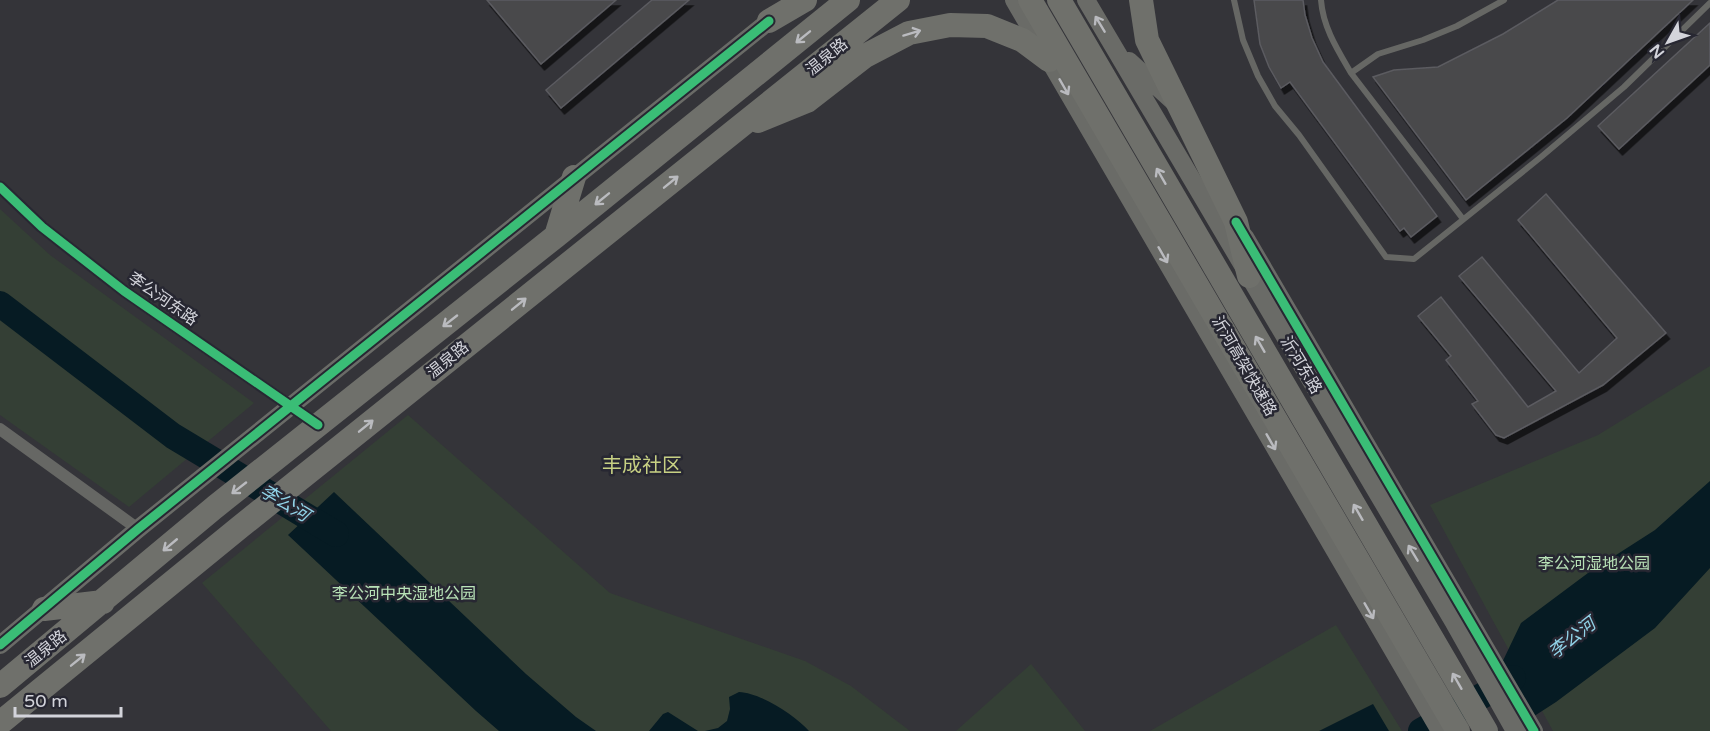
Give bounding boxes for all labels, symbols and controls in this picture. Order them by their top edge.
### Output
north arrow [1638,12,1698,72]
one-way arrow [1093,16,1105,33]
one-way arrow [902,27,921,38]
one-way arrow [795,30,811,43]
street label: 温泉路 [802,34,852,80]
text: N [1645,40,1669,62]
one-way arrow [1059,78,1071,95]
one-way arrow [1155,168,1167,185]
one-way arrow [663,175,678,189]
one-way arrow [595,192,610,206]
one-way arrow [1157,246,1169,263]
street label: 李公河东路 [124,268,202,330]
one-way arrow [510,297,526,310]
street label: 沂河高架快速路 [1207,312,1281,420]
one-way arrow [442,314,458,327]
street label: 沂河东路 [1276,332,1326,398]
one-way arrow [1254,336,1266,353]
street label: 温泉路 [423,337,473,383]
one-way arrow [358,419,374,432]
one-way arrow [1266,433,1278,450]
district label: 丰成社区 [602,454,682,478]
water label: 李公河 [256,480,316,528]
one-way arrow [231,482,247,495]
one-way arrow [1352,504,1364,521]
one-way arrow [163,538,178,552]
one-way arrow [1406,545,1418,562]
park label: 李公河湿地公园 [1538,554,1650,574]
park label: 李公河中央湿地公园 [332,584,476,604]
one-way arrow [1364,602,1376,619]
water label: 李公河 [1544,611,1602,663]
street label: 温泉路 [21,626,71,672]
one-way arrow [70,654,86,667]
one-way arrow [1451,672,1462,690]
scale bar [15,680,122,718]
text: 50 m [24,690,68,712]

